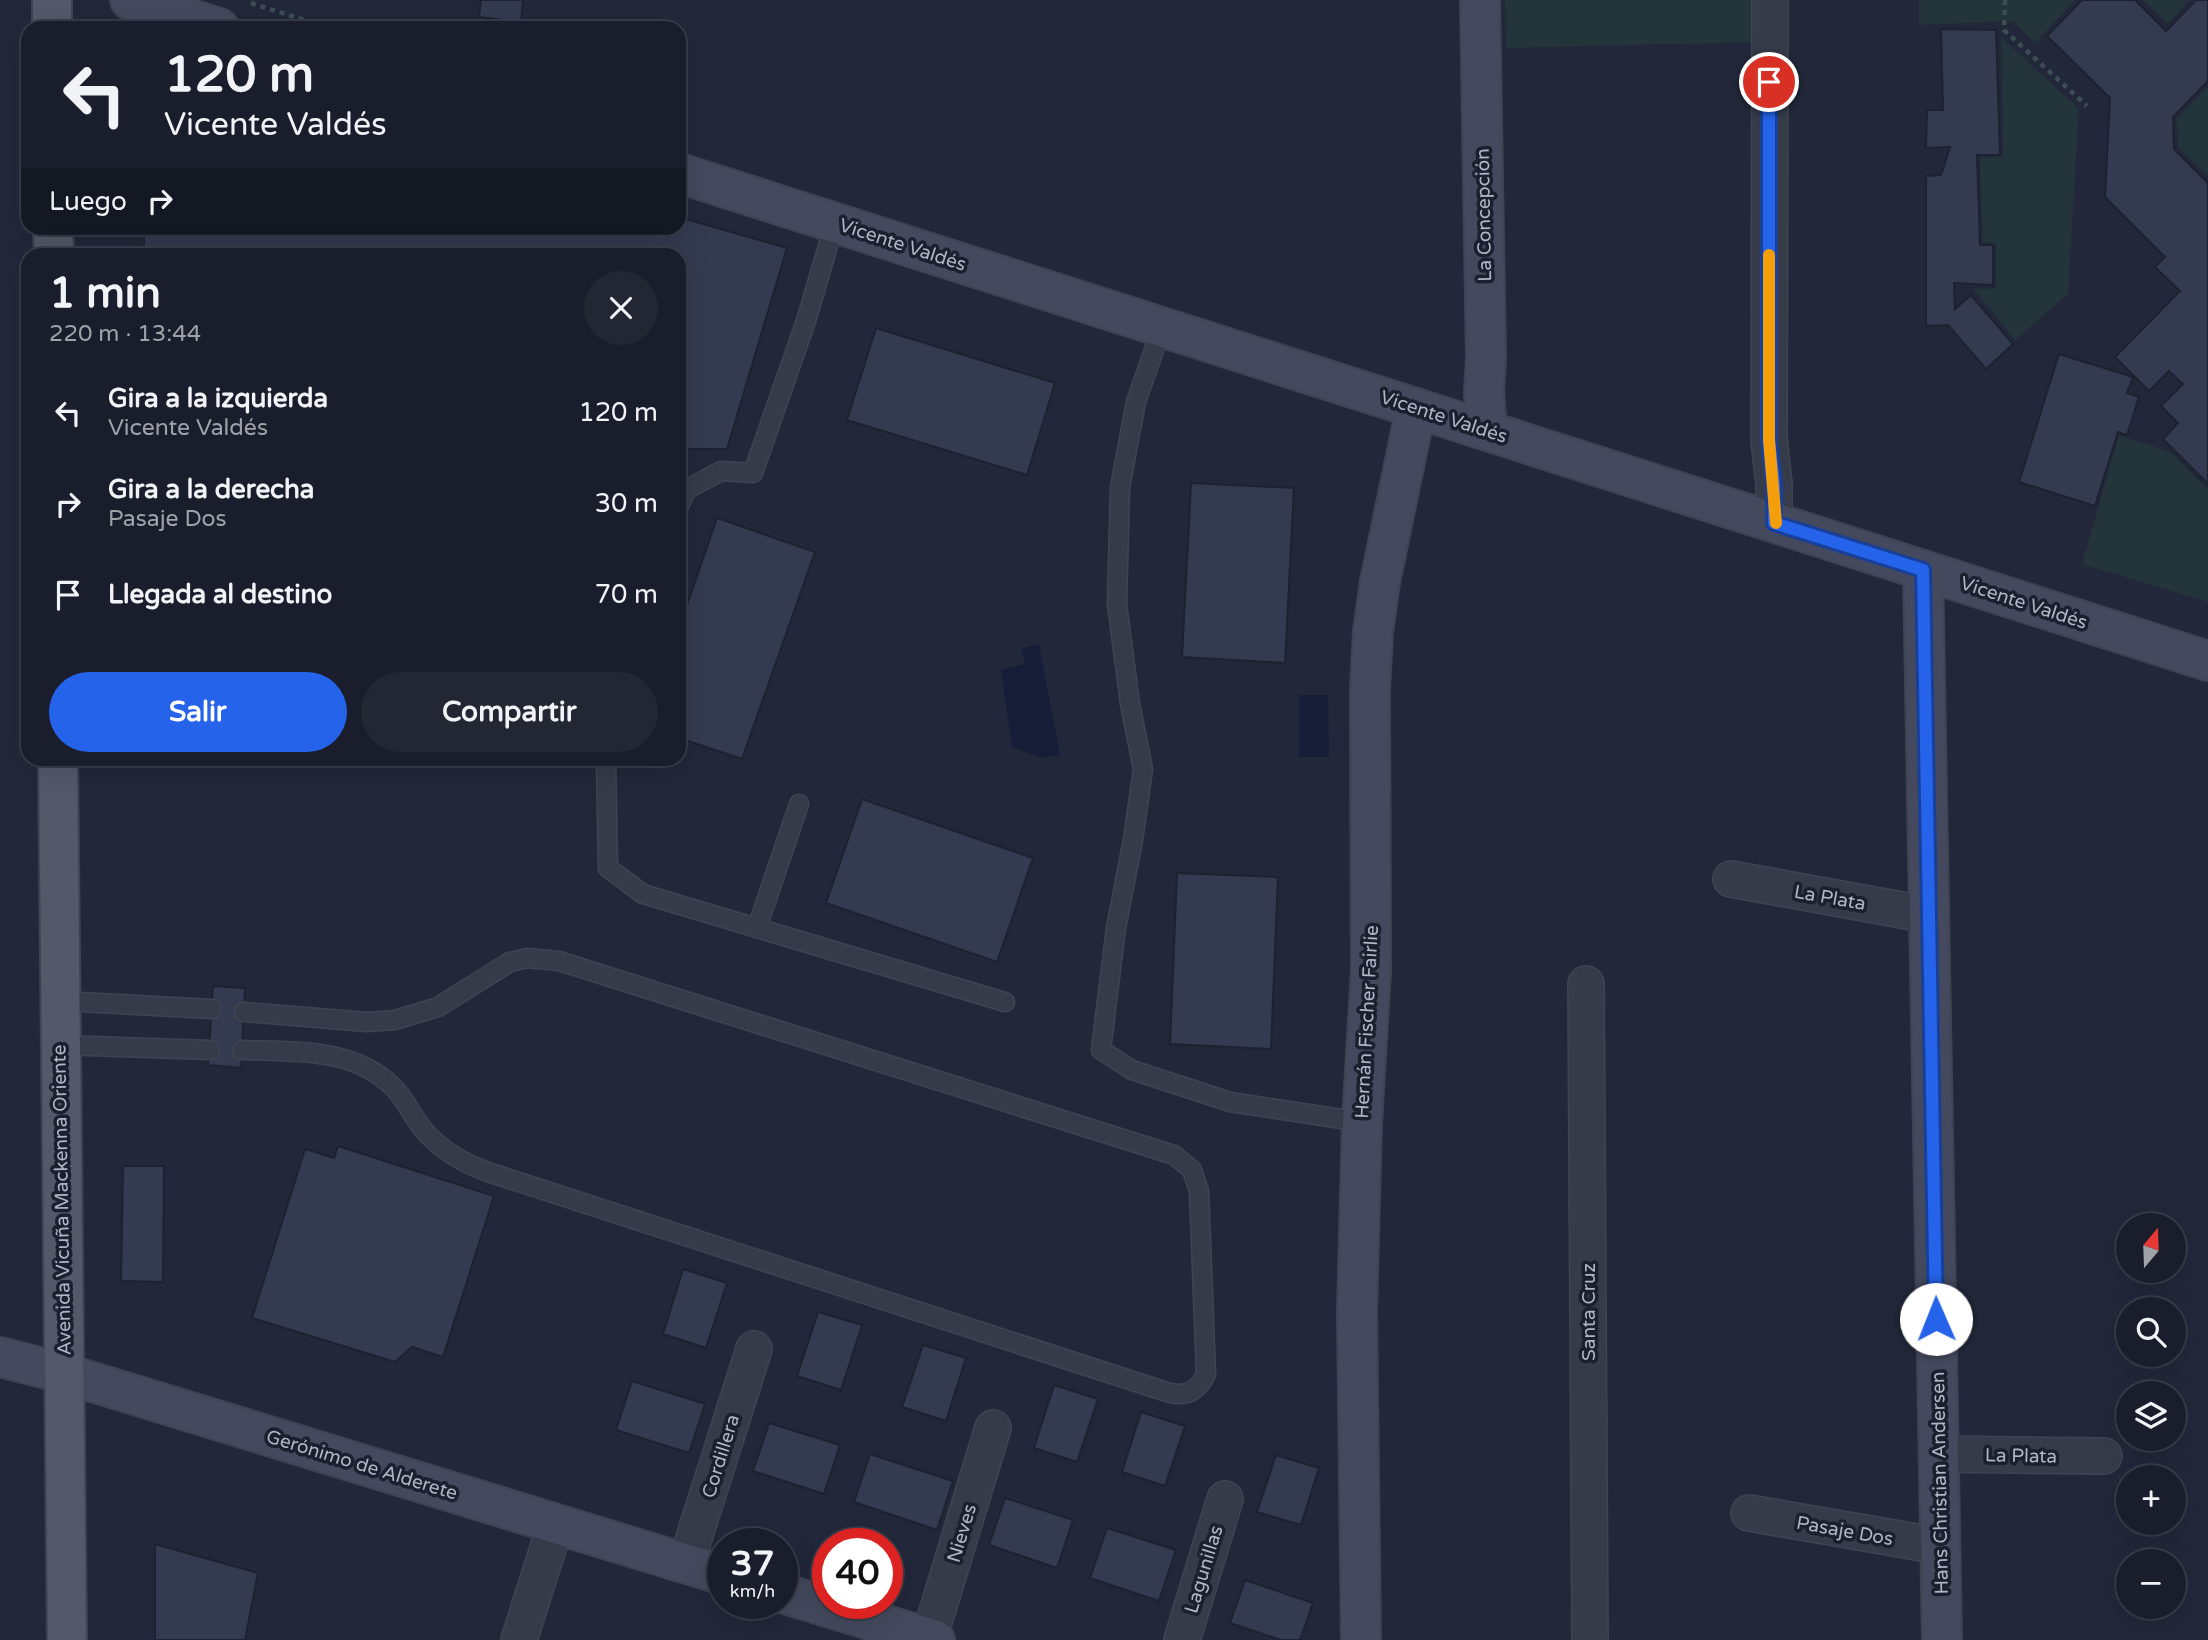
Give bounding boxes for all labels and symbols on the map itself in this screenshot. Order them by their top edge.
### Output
pin [1739,52,1799,112]
street label: La Concepción [1472,148,1496,282]
street label: Vicente Valdés [836,214,969,276]
street label: Vicente Valdés [1377,386,1510,448]
street label: Vicente Valdés [1957,572,2090,634]
street label: La Plata [1792,881,1867,915]
street label: Hernán Fischer Fairlie [1351,925,1383,1119]
street label: Avenida Vicuña Mackenna Oriente [48,1044,76,1356]
north arrow [2116,1213,2186,1283]
street label: Santa Cruz [1578,1263,1600,1361]
position arrow [1899,1282,1973,1356]
street label: Hans Christian Andersen [1927,1371,1953,1595]
street label: Cordillera [698,1412,744,1501]
street label: Gerónimo de Alderete [263,1425,460,1505]
street label: La Plata [1985,1444,2057,1468]
street label: Nieves [943,1501,981,1565]
street label: Pasaje Dos [1795,1512,1895,1550]
street label: Lagunillas [1180,1523,1228,1616]
speed limit sign: 40 [812,1528,903,1619]

